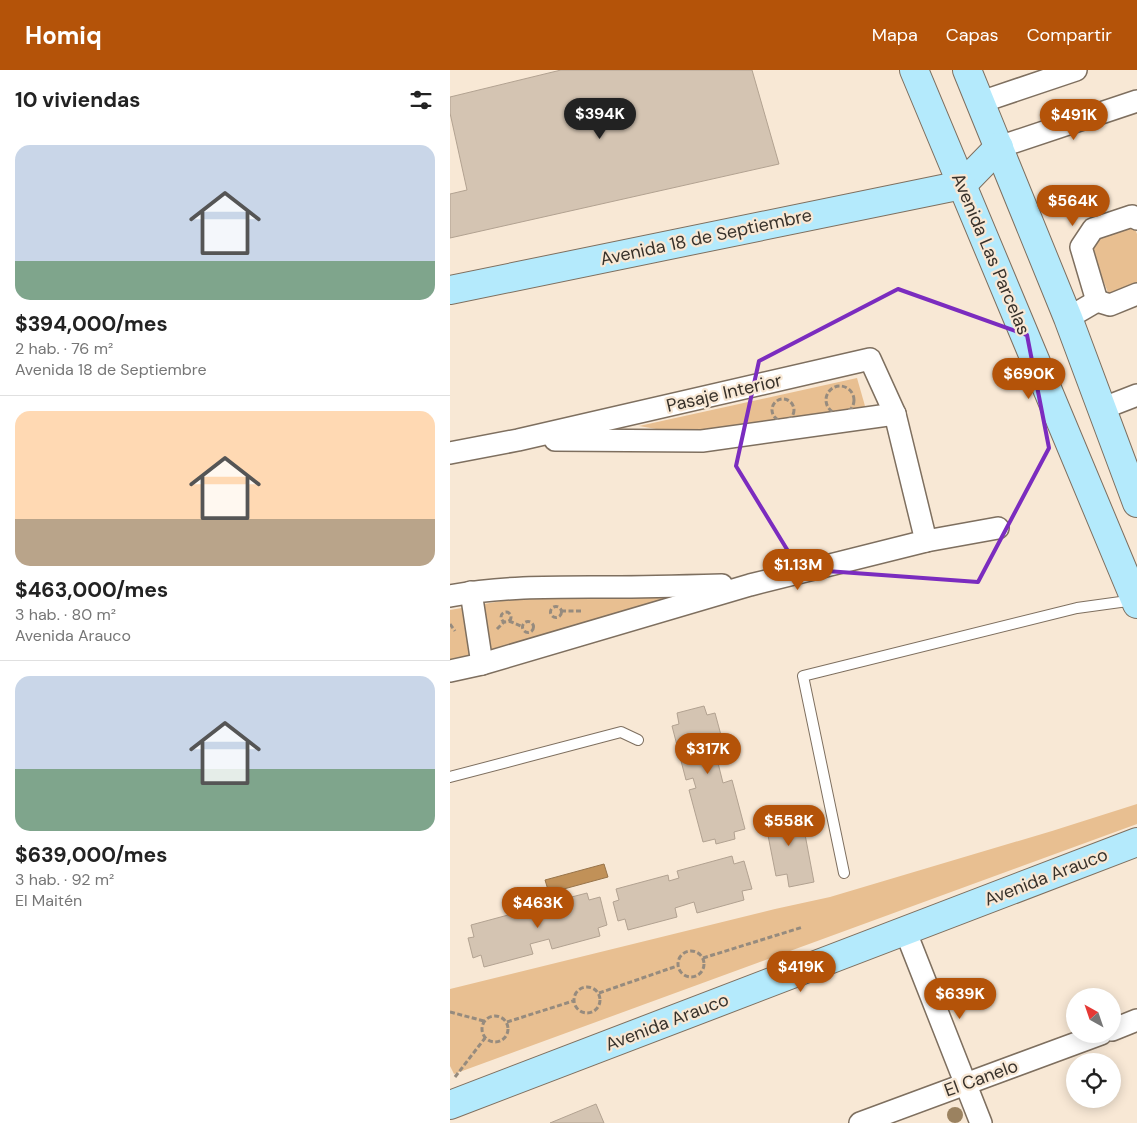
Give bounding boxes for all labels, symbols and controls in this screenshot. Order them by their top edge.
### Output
text: Homiq [25,20,102,51]
text: Mapa [872,23,918,47]
text: Capas [946,23,999,47]
text: Compartir [1027,23,1112,47]
text: 10 viviendas [15,86,140,114]
icon: filters [407,86,435,114]
pin: $394K [565,98,635,140]
pin: $491K [1039,98,1109,141]
text: $394K [575,103,625,124]
text: $491K [1051,104,1097,125]
street label: Avenida Las Parcelas [946,169,1036,339]
icon: home [180,178,270,268]
pin: $564K [1038,184,1108,227]
text: $564K [1048,190,1098,211]
street label: Avenida 18 de Septiembre [598,203,814,271]
text: $394,000/mes [15,310,168,338]
text: 2 hab. · 76 m² [15,338,113,359]
pin: $690K [994,358,1064,400]
text: Avenida 18 de Septiembre [15,359,207,380]
text: $690K [1003,363,1055,384]
street label: Pasaje Interior [664,368,784,418]
icon: home [180,443,270,533]
pin: $1.13M [757,548,839,591]
text: $1.13M [774,554,822,575]
text: $463,000/mes [15,576,168,604]
text: 3 hab. · 80 m² [15,604,116,625]
text: Avenida Arauco [15,625,131,646]
icon: home [180,708,270,798]
pin: $317K [673,732,743,775]
text: $317K [686,738,730,759]
pin: $558K [754,804,824,847]
text: $558K [764,810,814,831]
text: $639,000/mes [15,841,167,869]
street label: Avenida Arauco [981,842,1111,912]
text: 3 hab. · 92 m² [15,869,114,890]
pin: $463K [503,886,573,929]
text: El Maitén [15,890,82,911]
text: $463K [513,892,563,913]
pin: $419K [766,950,836,993]
text: $419K [778,956,824,977]
pin: $639K [925,978,995,1020]
text: $639K [935,983,985,1004]
street label: Avenida Arauco [602,987,732,1057]
north arrow [1066,988,1121,1042]
map controls [1066,988,1121,1108]
button: locate [1066,1053,1121,1108]
street label: El Canelo [941,1054,1021,1102]

